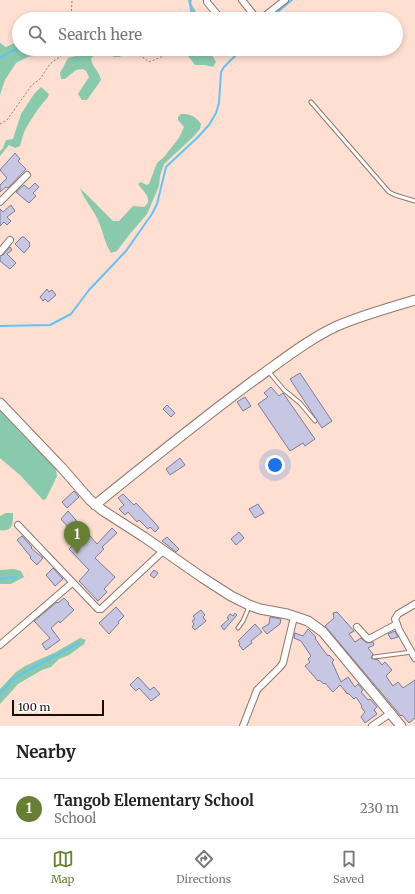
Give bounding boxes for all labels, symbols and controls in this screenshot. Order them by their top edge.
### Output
search box [12,12,403,56]
icon: search [26,23,48,45]
text: Search here [58,25,142,44]
your location [265,455,285,475]
pin: 1 [64,521,90,554]
scale bar [12,698,104,717]
text: 100 m [18,700,50,714]
text: Nearby [16,741,76,763]
text: Tangob Elementary School [54,791,254,810]
text: 1 [26,800,32,817]
text: 230 m [360,800,399,817]
text: School [54,810,96,827]
tab: Map [51,848,74,886]
tab: Directions [176,848,231,886]
tab: Saved [333,848,364,886]

